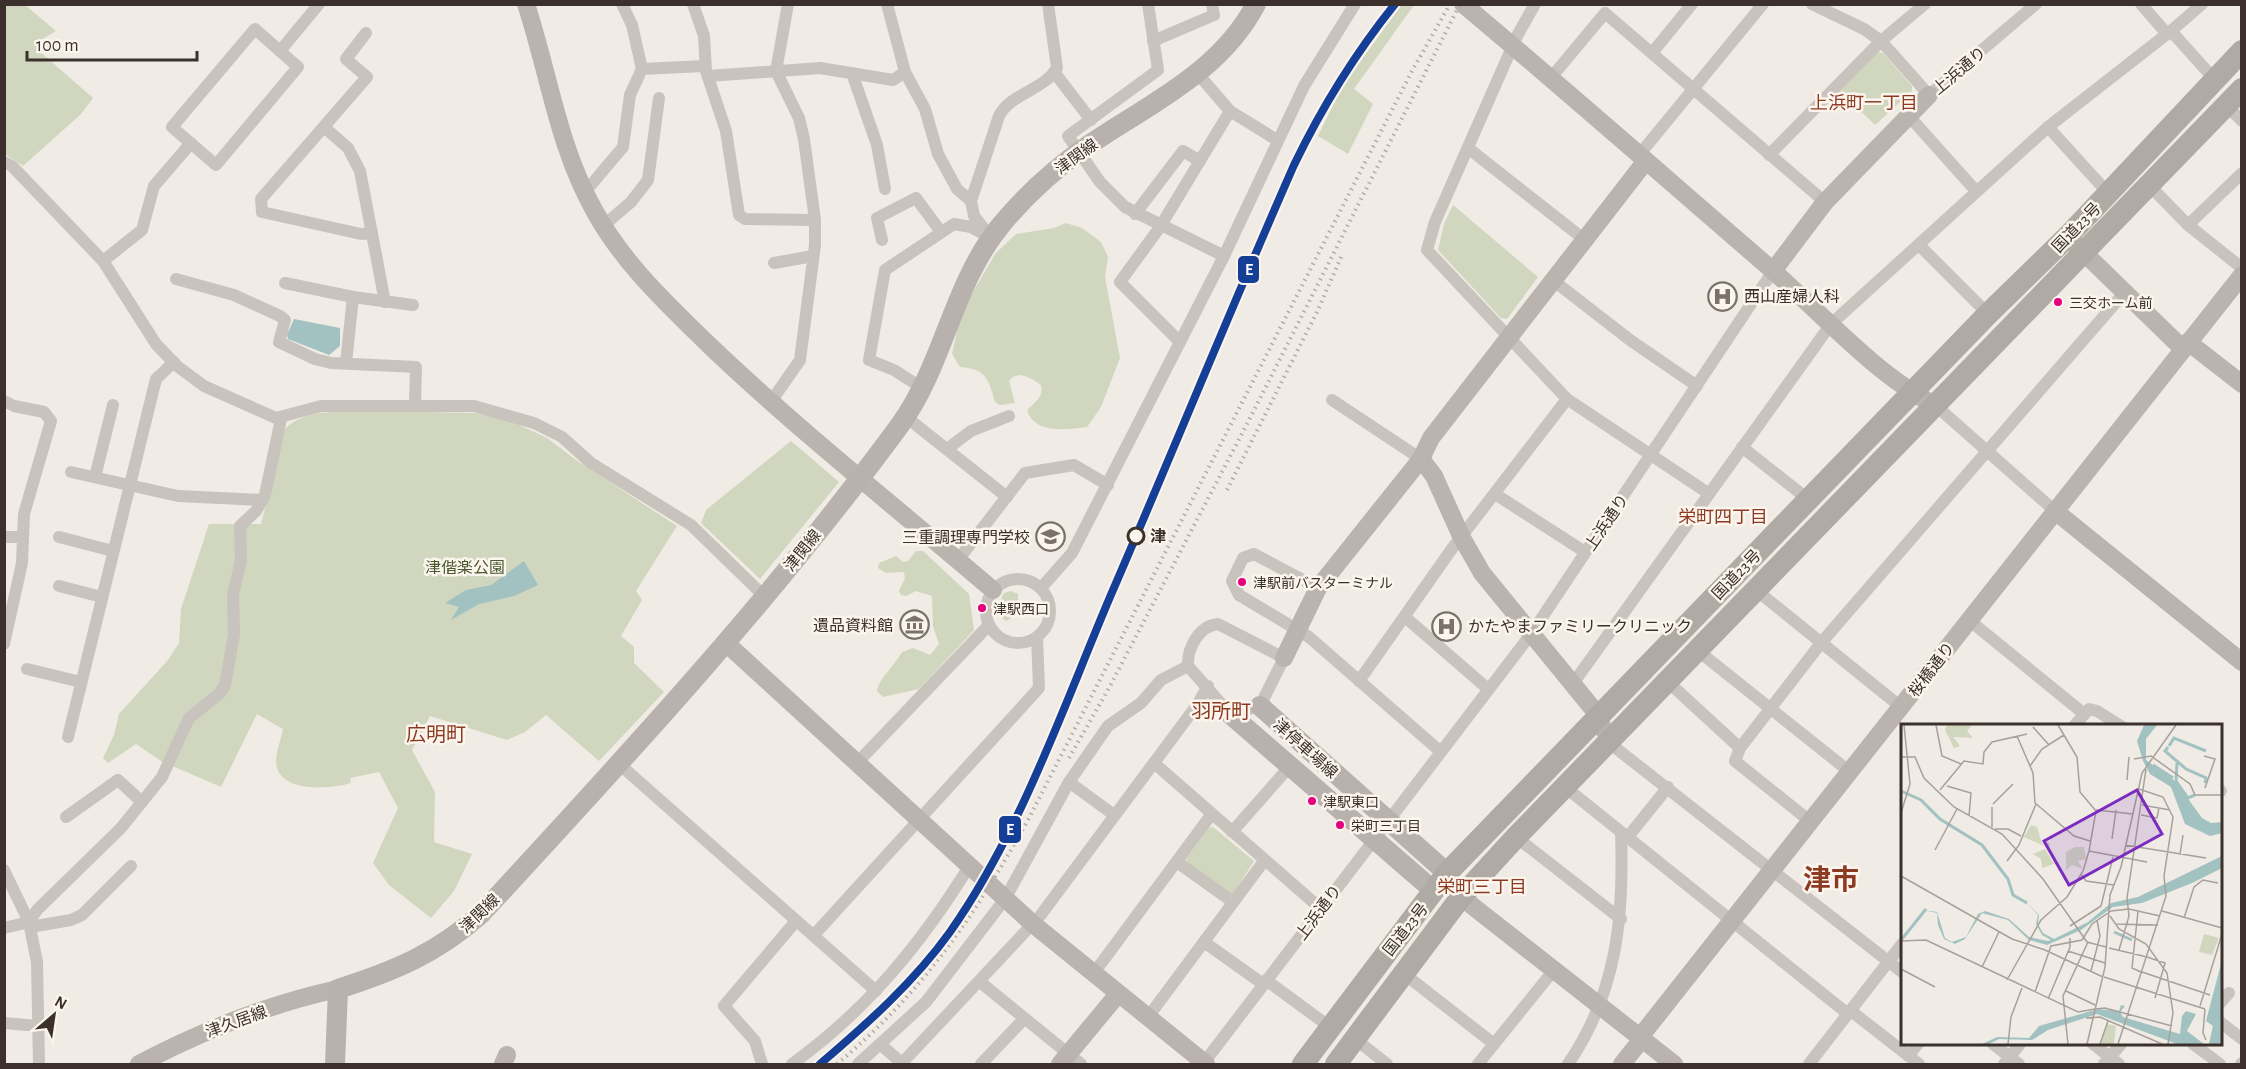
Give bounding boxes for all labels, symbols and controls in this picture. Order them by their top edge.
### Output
scale bar [27,24,196,62]
text: 100 m [36,37,79,55]
street label: 上浜通り [1929,43,1989,97]
district label: 上浜町一丁目 [1810,93,1918,113]
street label: 津関線 [1052,135,1101,177]
street label: 国道23号 [2049,199,2104,256]
line badge: E [1237,255,1260,284]
text: E [1245,262,1253,278]
hospital icon: 西山産婦人科 [1707,280,1739,312]
place label: 西山産婦人科 [1744,288,1840,305]
place label: 三交ホーム前 [2069,295,2153,311]
marker: 三交ホーム前 [2052,296,2064,308]
street label: 上浜通り [1581,491,1631,554]
district label: 栄町四丁目 [1678,508,1768,527]
school or university icon: 三重調理専門学校 [1035,521,1067,553]
street label: 津関線 [781,526,824,574]
marker: 津 [1127,527,1145,545]
place label: 津 [1150,528,1166,545]
place label: 三重調理専門学校 [902,529,1030,546]
street label: 国道23号 [1709,546,1764,603]
park label: 津偕楽公園 [425,559,505,576]
place label: 津駅前バスターミナル [1253,575,1393,591]
marker: 津駅前バスターミナル [1236,576,1248,588]
marker: 津駅西口 [976,602,988,614]
place label: 津駅西口 [993,602,1049,617]
museum icon: 遺品資料館 [898,609,930,641]
hospital icon: かたやまファミリークリニック [1431,610,1463,642]
place label: 遺品資料館 [813,617,893,634]
place label: かたやまファミリークリニック [1468,619,1692,635]
street label: 桜橋通り [1905,639,1958,700]
district label: 羽所町 [1191,701,1251,722]
street label: 津停車場線 [1270,715,1341,781]
district label: 広明町 [406,724,466,745]
inset map [1901,724,2222,1045]
marker: 津駅東口 [1306,795,1318,807]
place label: 津駅東口 [1323,795,1379,810]
line badge: E [998,815,1022,844]
marker: 栄町三丁目 [1334,819,1346,831]
place label: 栄町三丁目 [1351,819,1421,834]
text: E [1006,822,1014,838]
district label: 津市 [1803,865,1859,895]
district label: 栄町三丁目 [1437,878,1527,897]
street label: 上浜通り [1292,882,1344,943]
street label: 津関線 [456,891,503,936]
street label: 国道23号 [1380,900,1431,959]
north arrow [24,985,84,1045]
text: N [52,993,70,1012]
street label: 津久居線 [203,1003,269,1040]

